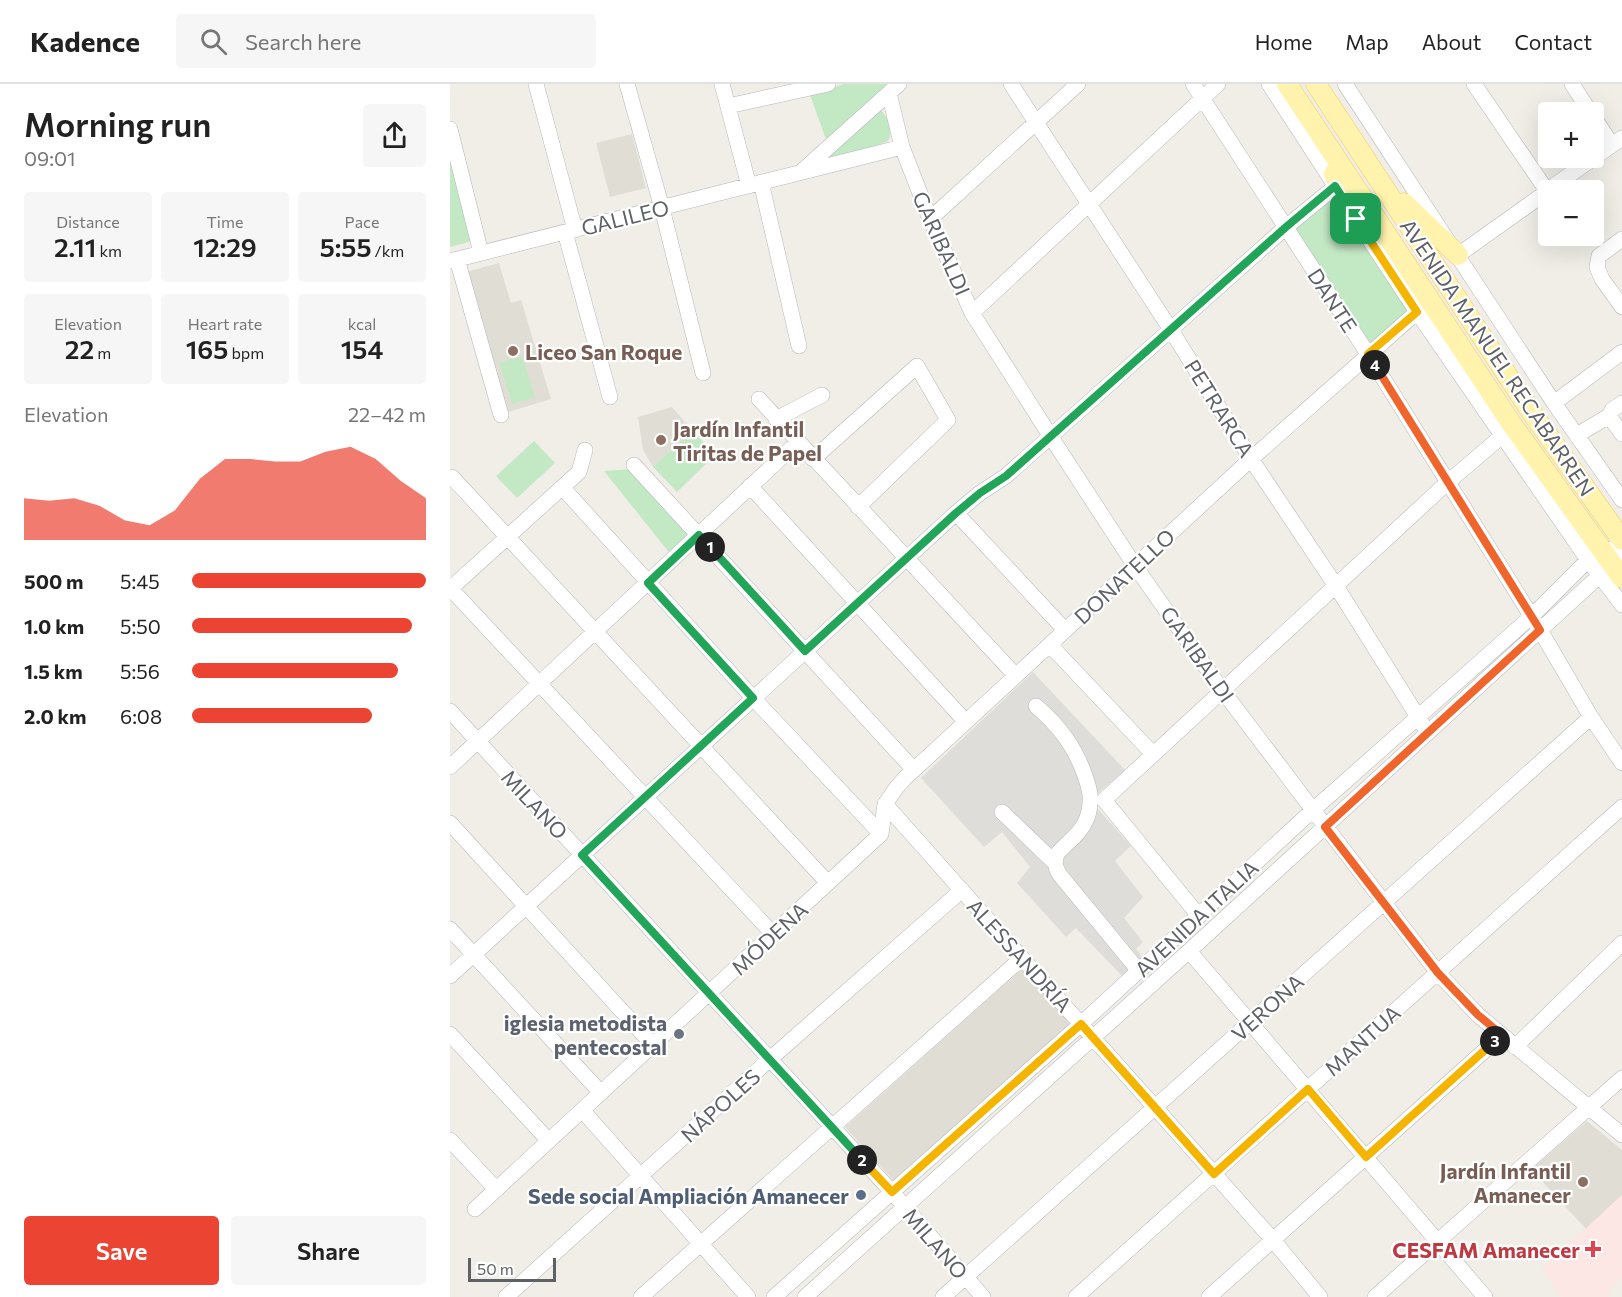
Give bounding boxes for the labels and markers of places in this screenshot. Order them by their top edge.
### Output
pin [1330,193,1381,244]
place label: Liceo San Roque [525,339,682,364]
marker: Liceo San Roque [506,344,520,358]
pin: 4 [1360,350,1390,380]
place label: Jardín Infantil Tiritas de Papel [673,416,822,465]
marker: Jardín Infantil Tiritas de Papel [654,433,668,447]
pin: 1 [695,532,725,562]
place label: iglesia metodista pentecostal [504,1010,667,1059]
pin: 3 [1480,1026,1510,1056]
marker: iglesia metodista pentecostal [672,1027,686,1041]
pin: 2 [847,1145,877,1175]
place label: Jardín Infantil Amanecer [1440,1158,1571,1207]
marker: Jardín Infantil Amanecer [1576,1175,1590,1189]
place label: Sede social Ampliación Amanecer [528,1183,849,1208]
marker: Sede social Ampliación Amanecer [854,1188,868,1202]
place label: CESFAM Amanecer [1392,1237,1580,1262]
marker: CESFAM Amanecer [1584,1240,1602,1258]

